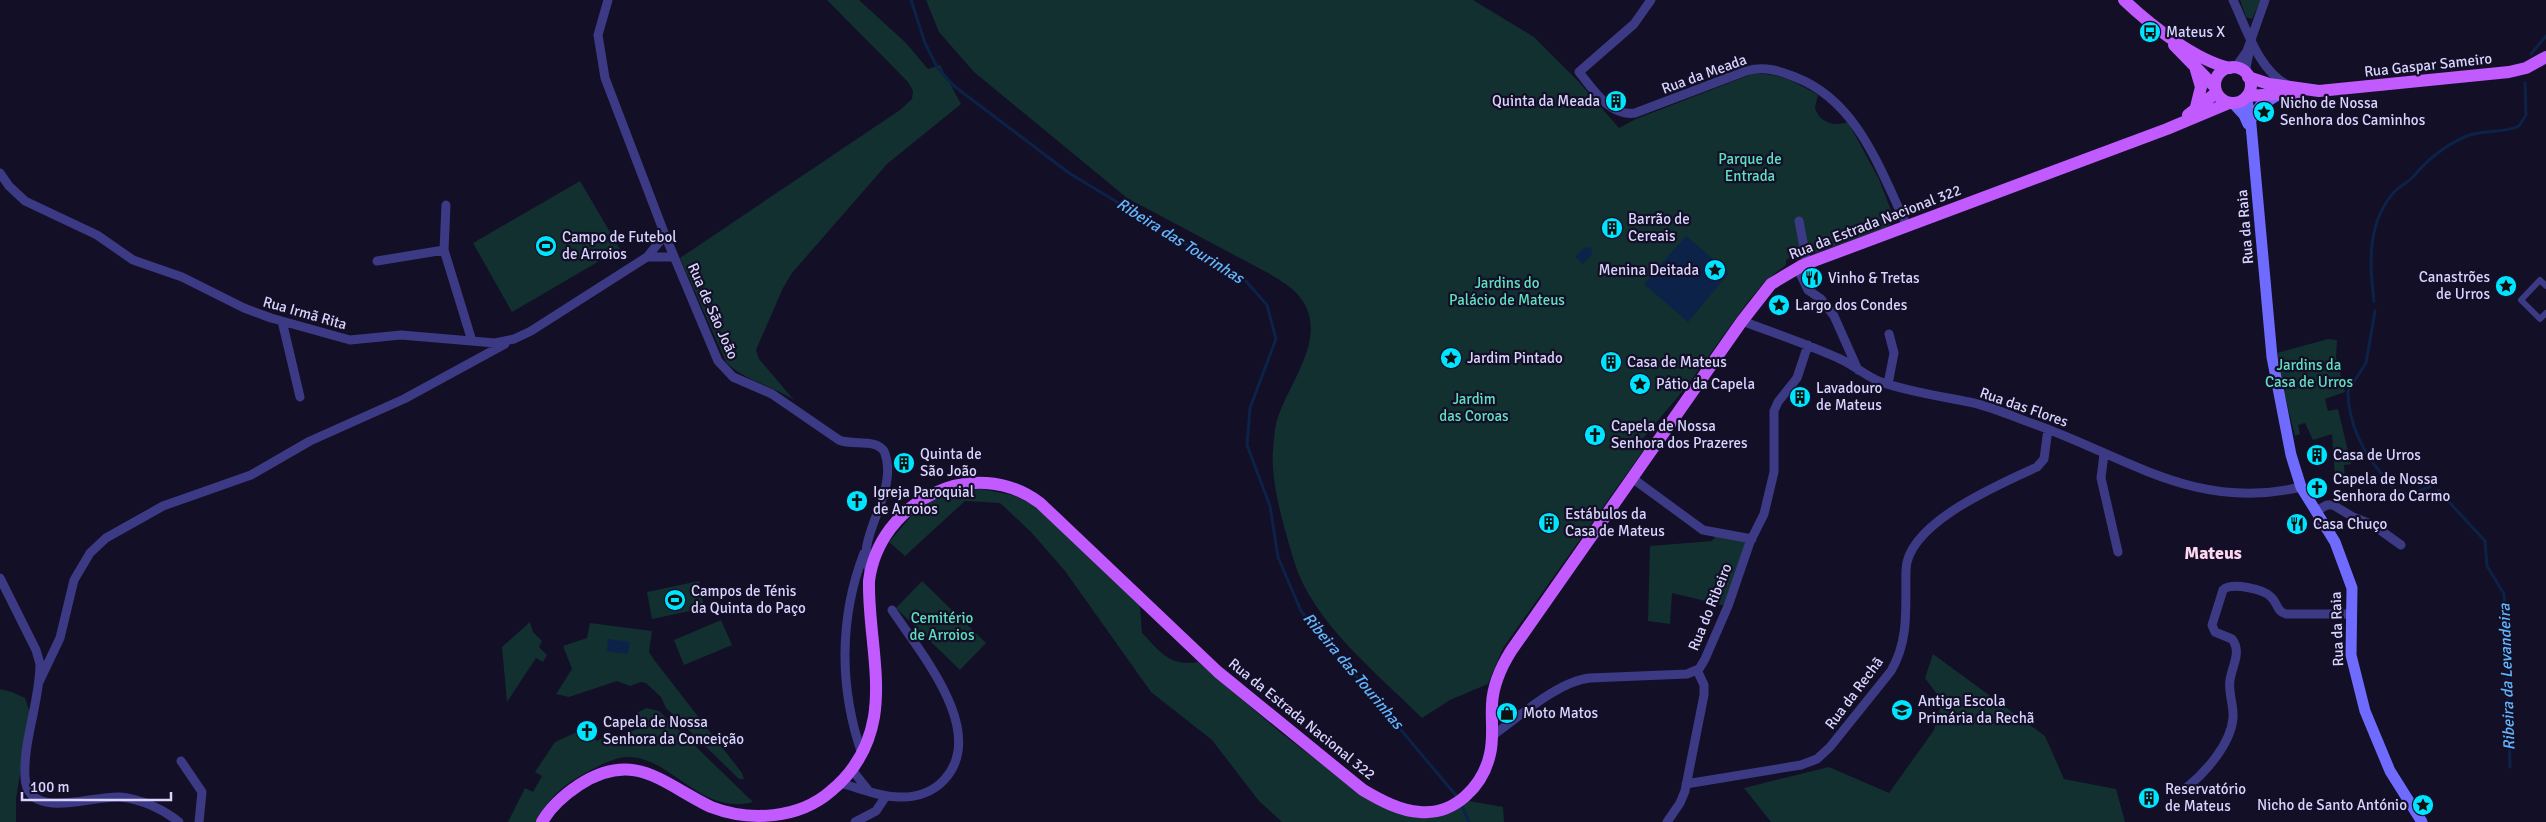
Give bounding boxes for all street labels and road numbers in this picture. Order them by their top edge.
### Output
street label: Rua Gaspar Sameiro [2363,49,2493,81]
street label: Rua da Meada [1659,50,1749,98]
street label: Rua da Estrada Nacional 322 [1786,181,1964,263]
street label: Rua da Raia [2233,189,2257,265]
street label: Rua de São João [684,260,742,362]
street label: Rua Irmã Rita [261,292,349,334]
street label: Rua das Flores [1977,383,2071,431]
street label: Rua do Ribeiro [1684,561,1736,653]
street label: Rua da Raia [2327,591,2347,667]
street label: Rua da Rechã [1821,653,1887,733]
street label: Rua da Estrada Nacional 322 [1225,654,1379,784]

